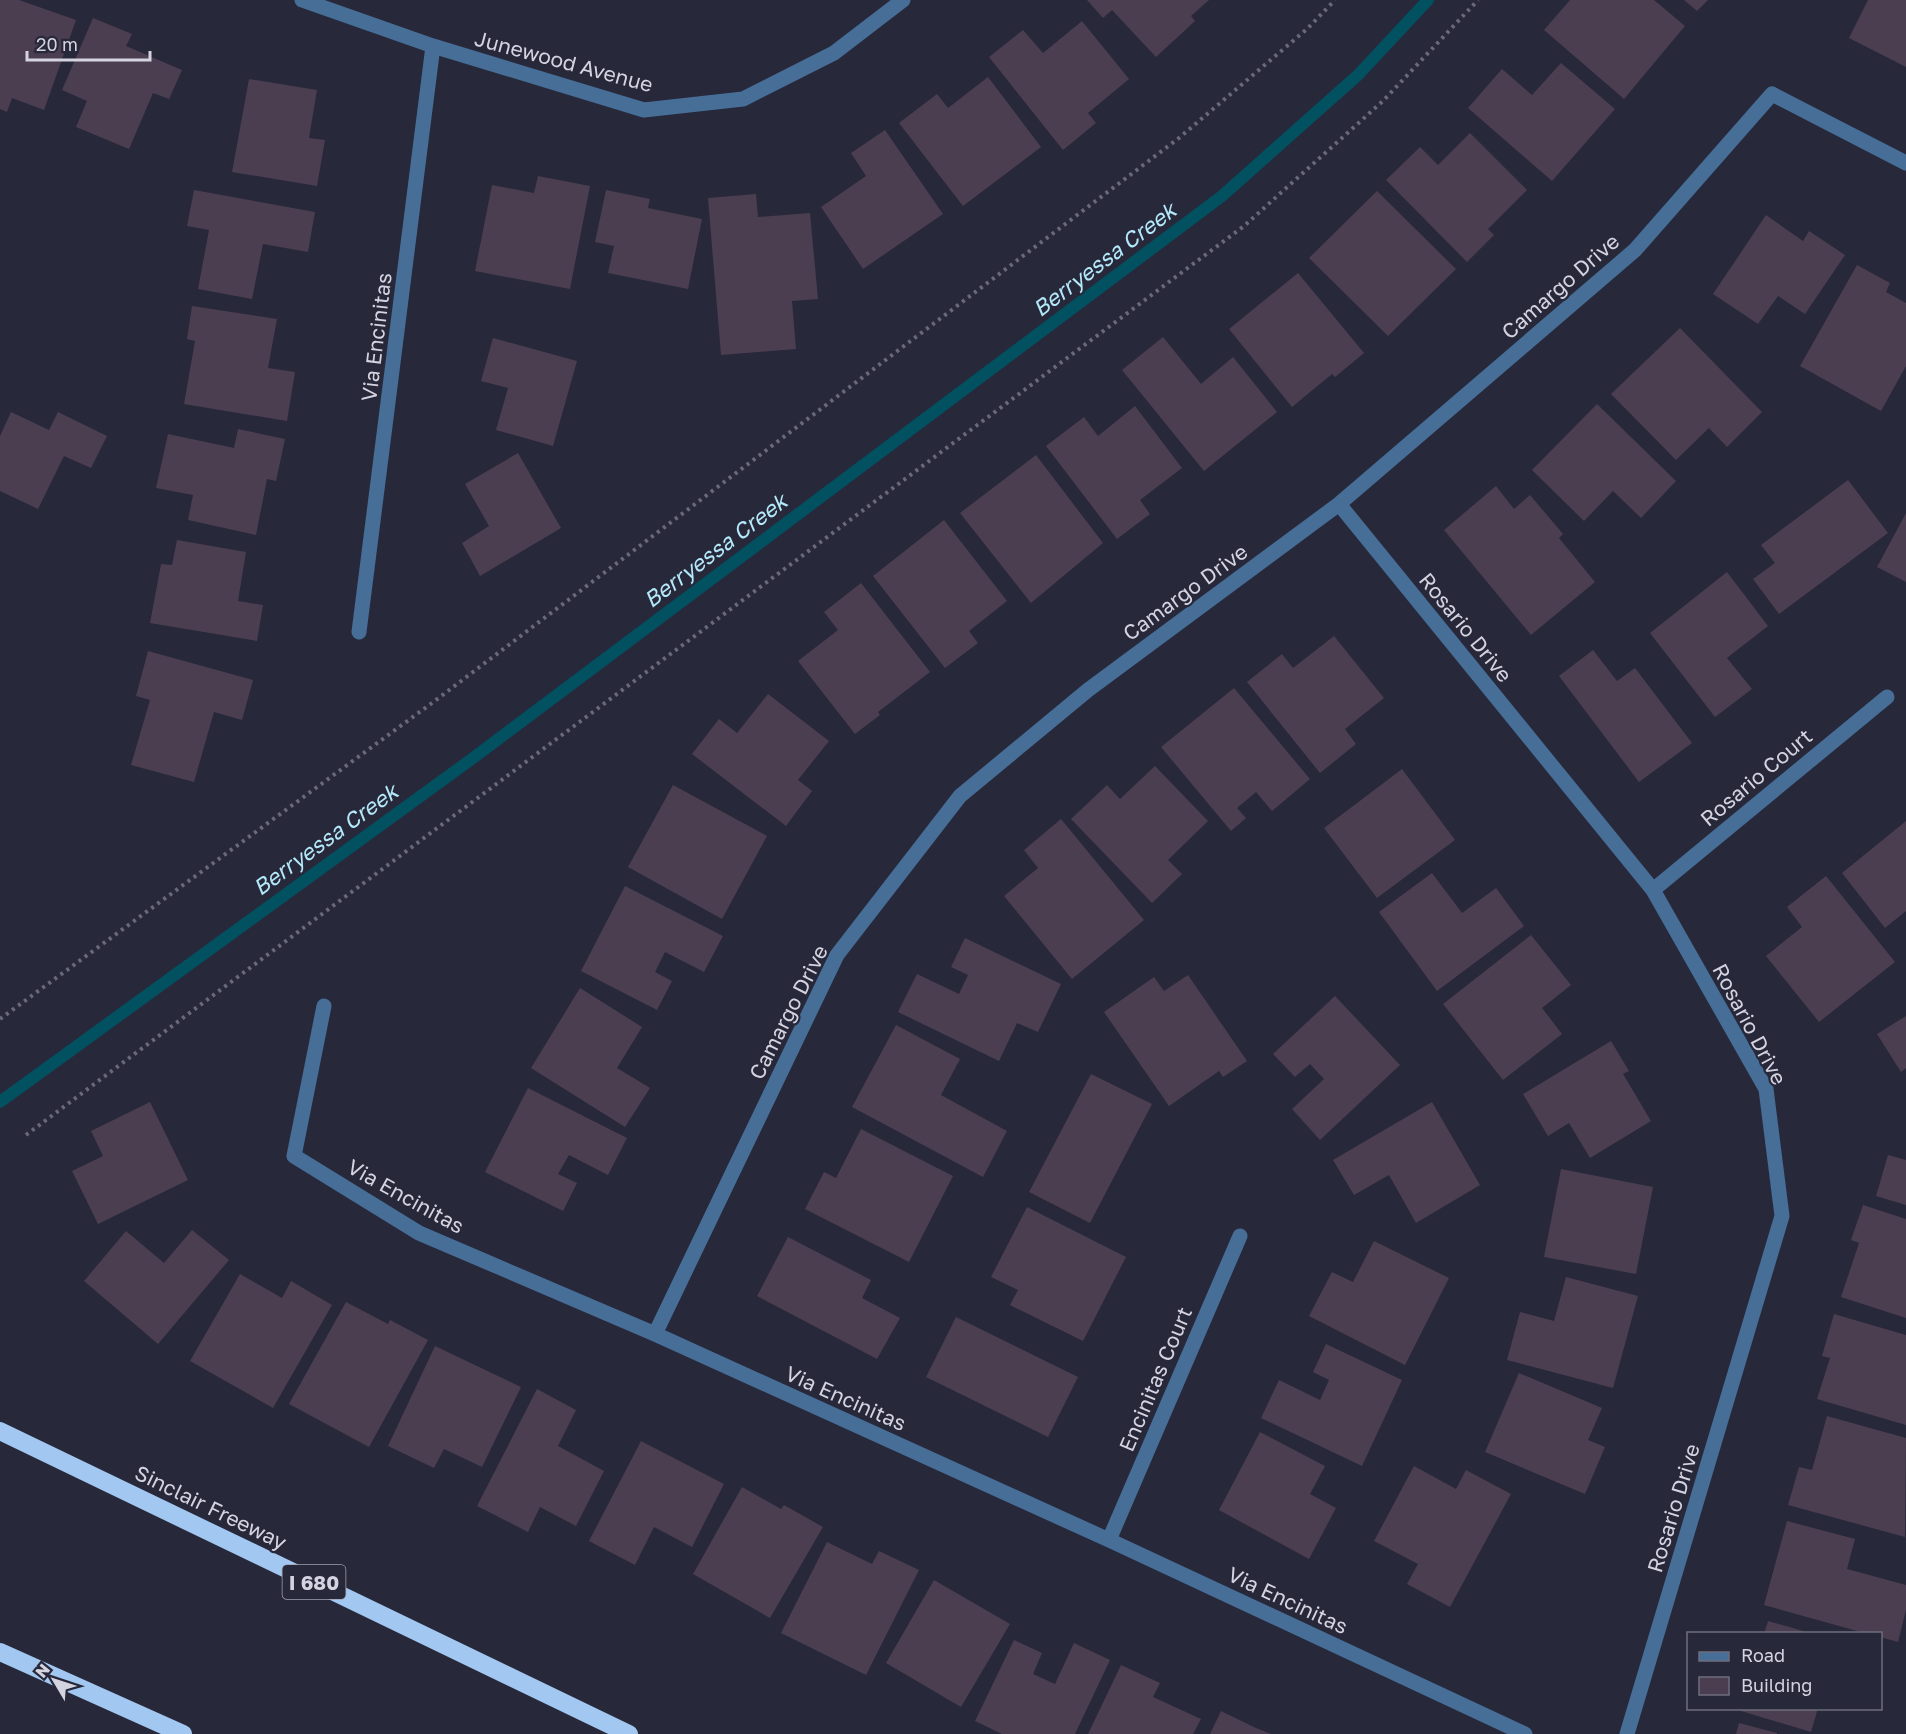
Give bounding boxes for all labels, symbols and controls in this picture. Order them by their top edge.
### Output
scale bar [27,24,150,62]
street label: Junewood Avenue [472,25,656,97]
text: 20 m [36,33,78,55]
water label: Berryessa Creek [1027,195,1183,322]
street label: Camargo Drive [1496,228,1624,344]
street label: Via Encinitas [355,271,397,403]
water label: Berryessa Creek [638,486,794,613]
street label: Camargo Drive [1118,538,1252,646]
street label: Rosario Drive [1414,567,1518,687]
street label: Rosario Court [1695,723,1817,831]
water label: Berryessa Creek [247,776,405,901]
street label: Camargo Drive [743,940,833,1084]
street label: Rosario Drive [1707,959,1793,1089]
street label: Via Encinitas [343,1153,469,1239]
street label: Encinitas Court [1113,1303,1197,1455]
street label: Via Encinitas [782,1360,910,1436]
street label: Rosario Drive [1641,1440,1705,1576]
street label: Sinclair Freeway [131,1459,291,1555]
street label: Via Encinitas [1224,1561,1352,1639]
road number: I 680 [282,1565,346,1599]
legend [1687,1632,1882,1710]
text: Road [1741,1644,1785,1666]
north arrow [24,1650,84,1710]
text: N [31,1660,54,1682]
text: Building [1741,1674,1812,1696]

